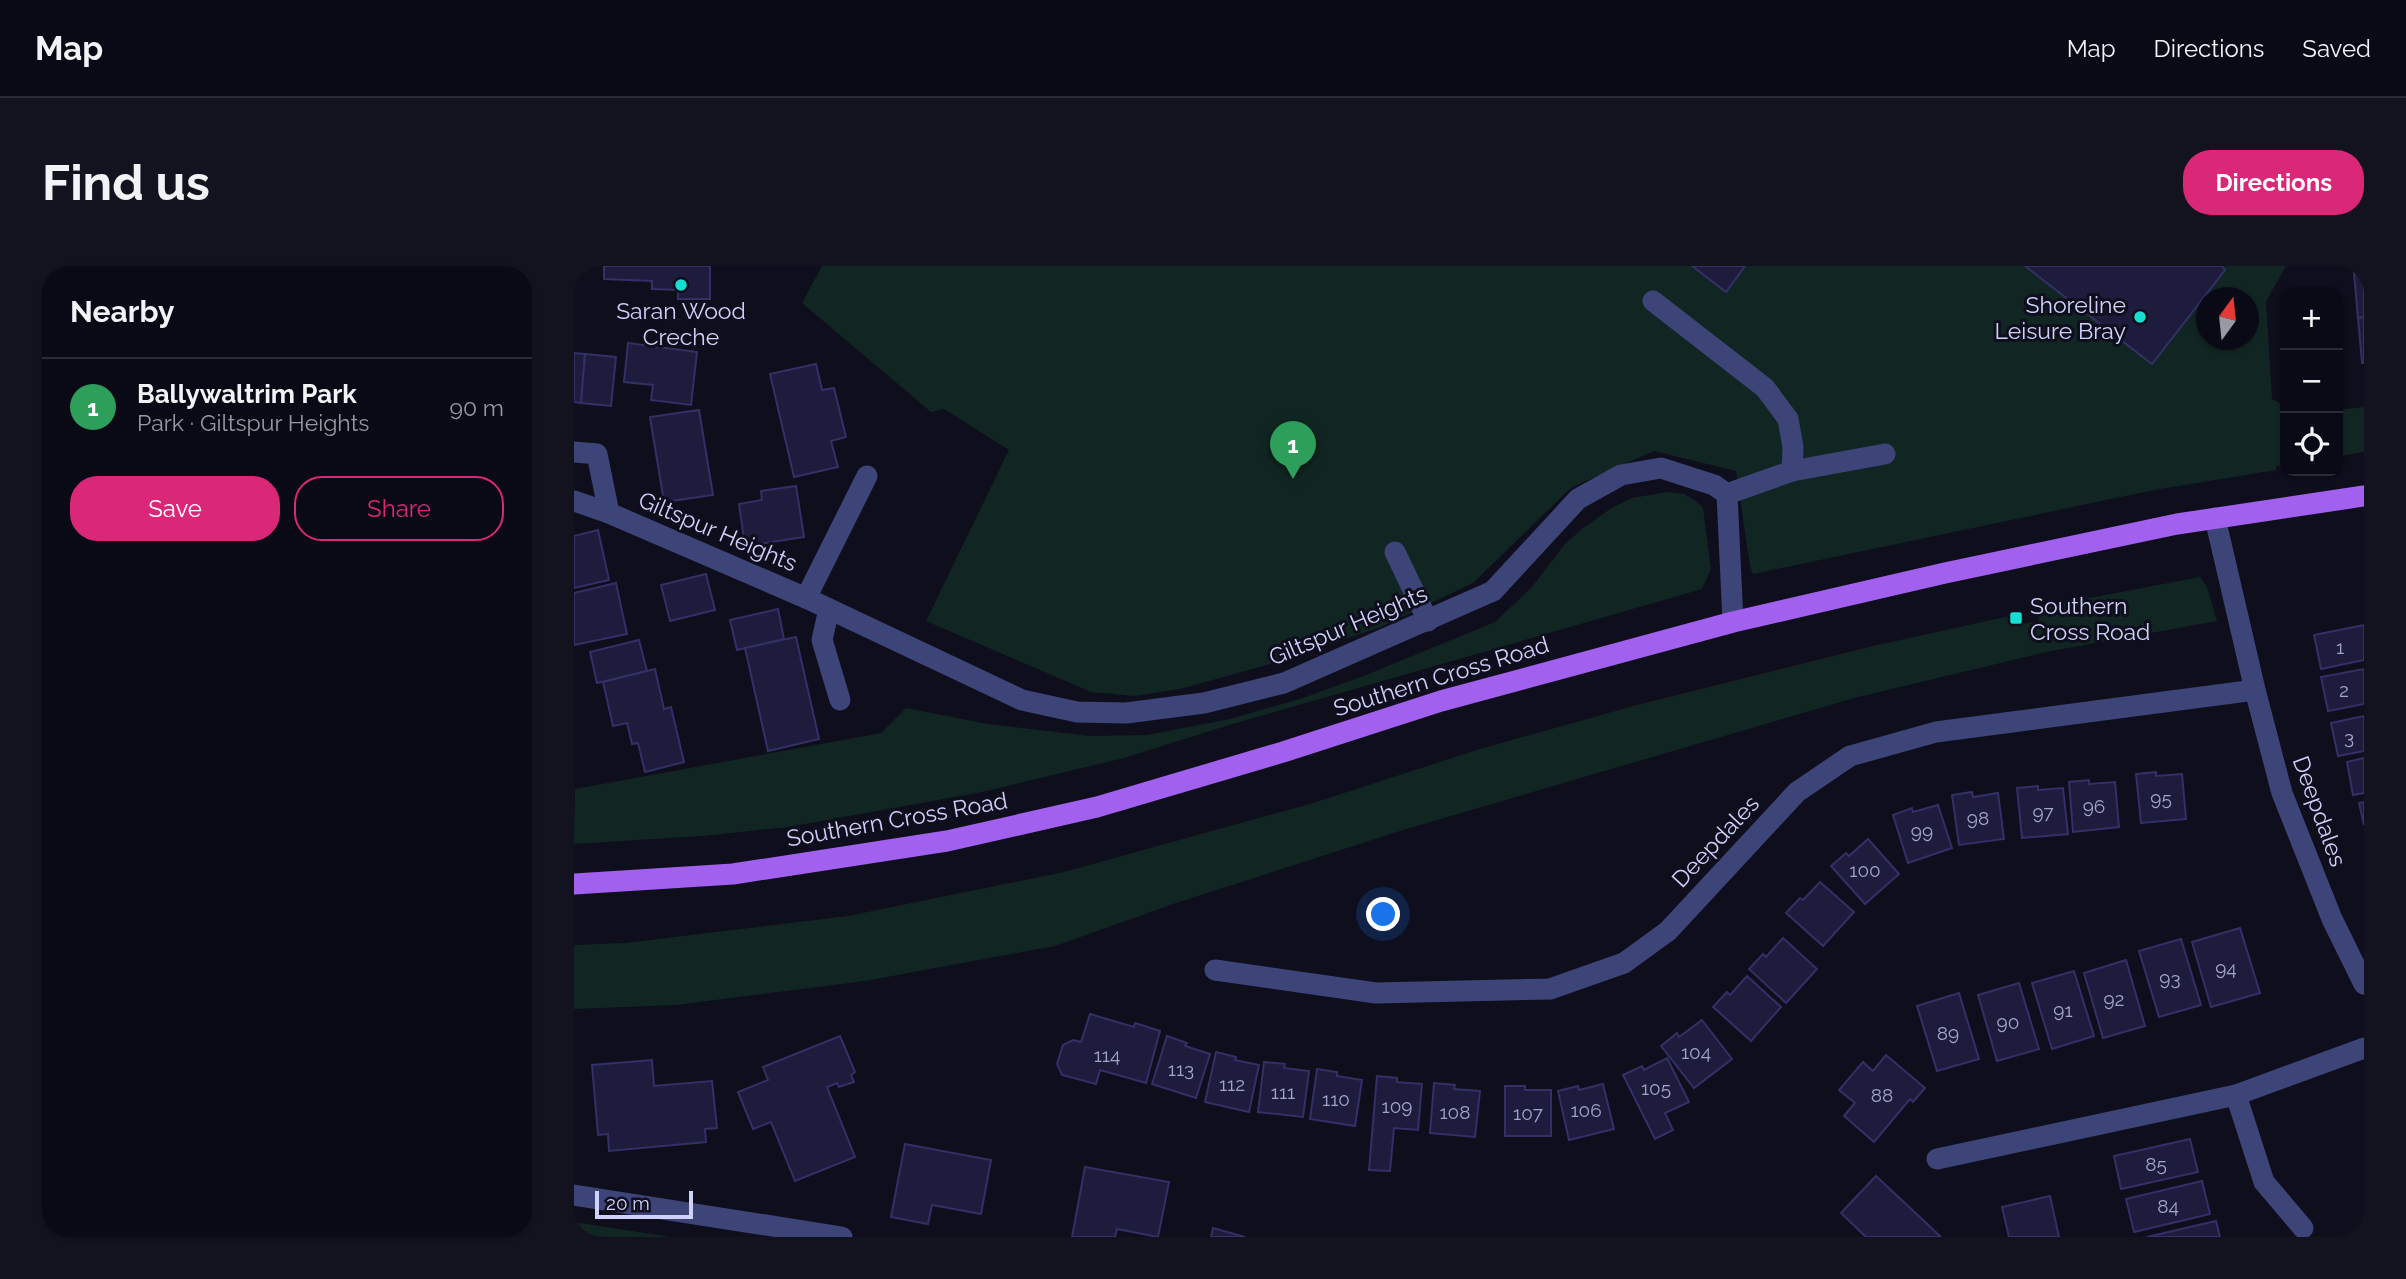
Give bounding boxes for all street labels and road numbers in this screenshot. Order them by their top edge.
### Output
street label: Giltspur Heights [635,485,801,577]
street label: Giltspur Heights [1265,579,1431,671]
street label: Southern Cross Road [1330,630,1552,722]
street label: Deepdales [2288,752,2352,870]
street label: Southern Cross Road [785,786,1009,852]
street label: Deepdales [1666,790,1764,892]

